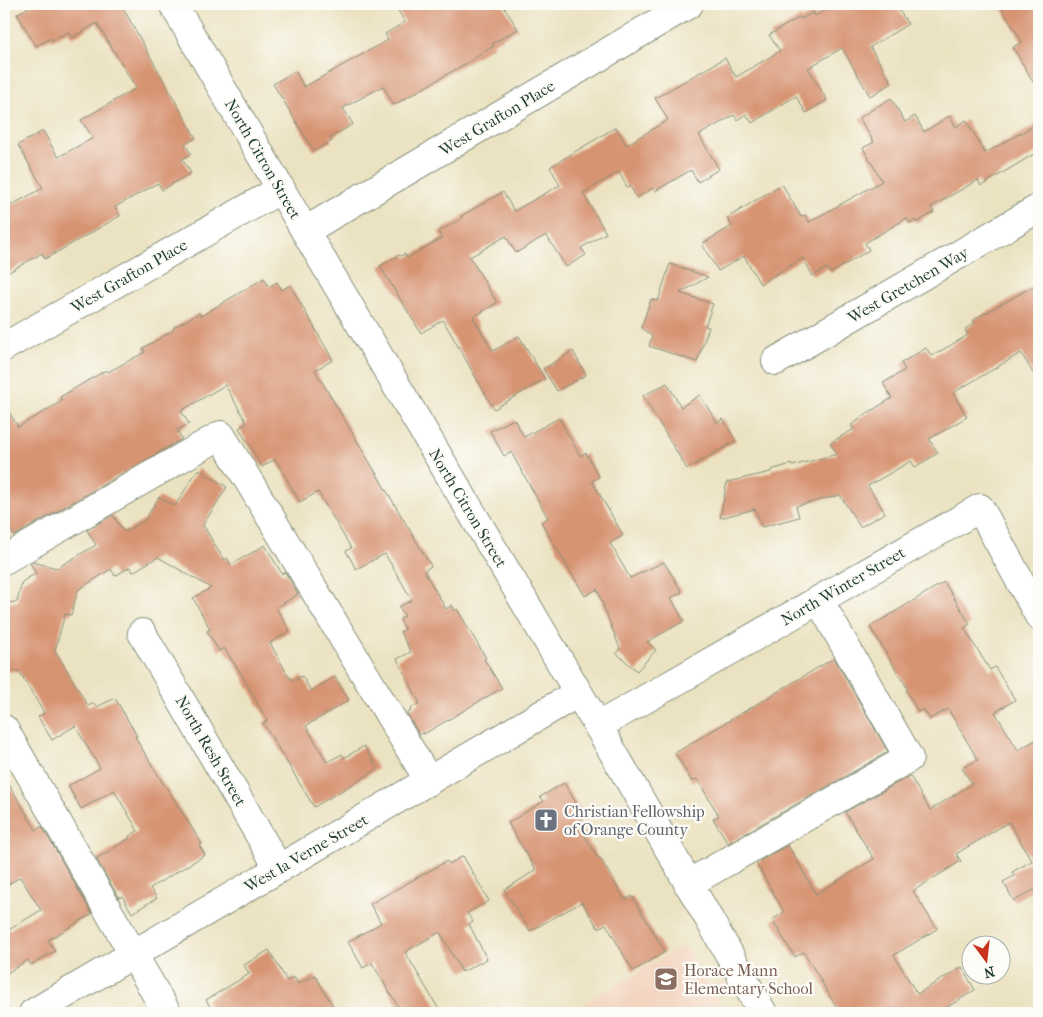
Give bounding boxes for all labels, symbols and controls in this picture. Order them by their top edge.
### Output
street label: West Grafton Place [435,76,558,160]
street label: North Citron Street [221,96,305,223]
street label: West Grafton Place [67,235,191,318]
street label: West Gretchen Way [843,243,972,328]
street label: North Citron Street [425,445,511,571]
street label: North Winter Street [777,543,909,629]
street label: North Resh Street [172,692,251,810]
place label: Christian Fellowship of Orange County [564,802,705,839]
church icon: Christian Fellowship of Orange County [533,807,559,833]
street label: West la Verne Street [240,810,372,897]
north arrow [960,934,1010,984]
place label: Horace Mann Elementary School [684,961,813,998]
text: N [982,962,997,982]
school or university icon: Horace Mann Elementary School [653,966,679,992]

